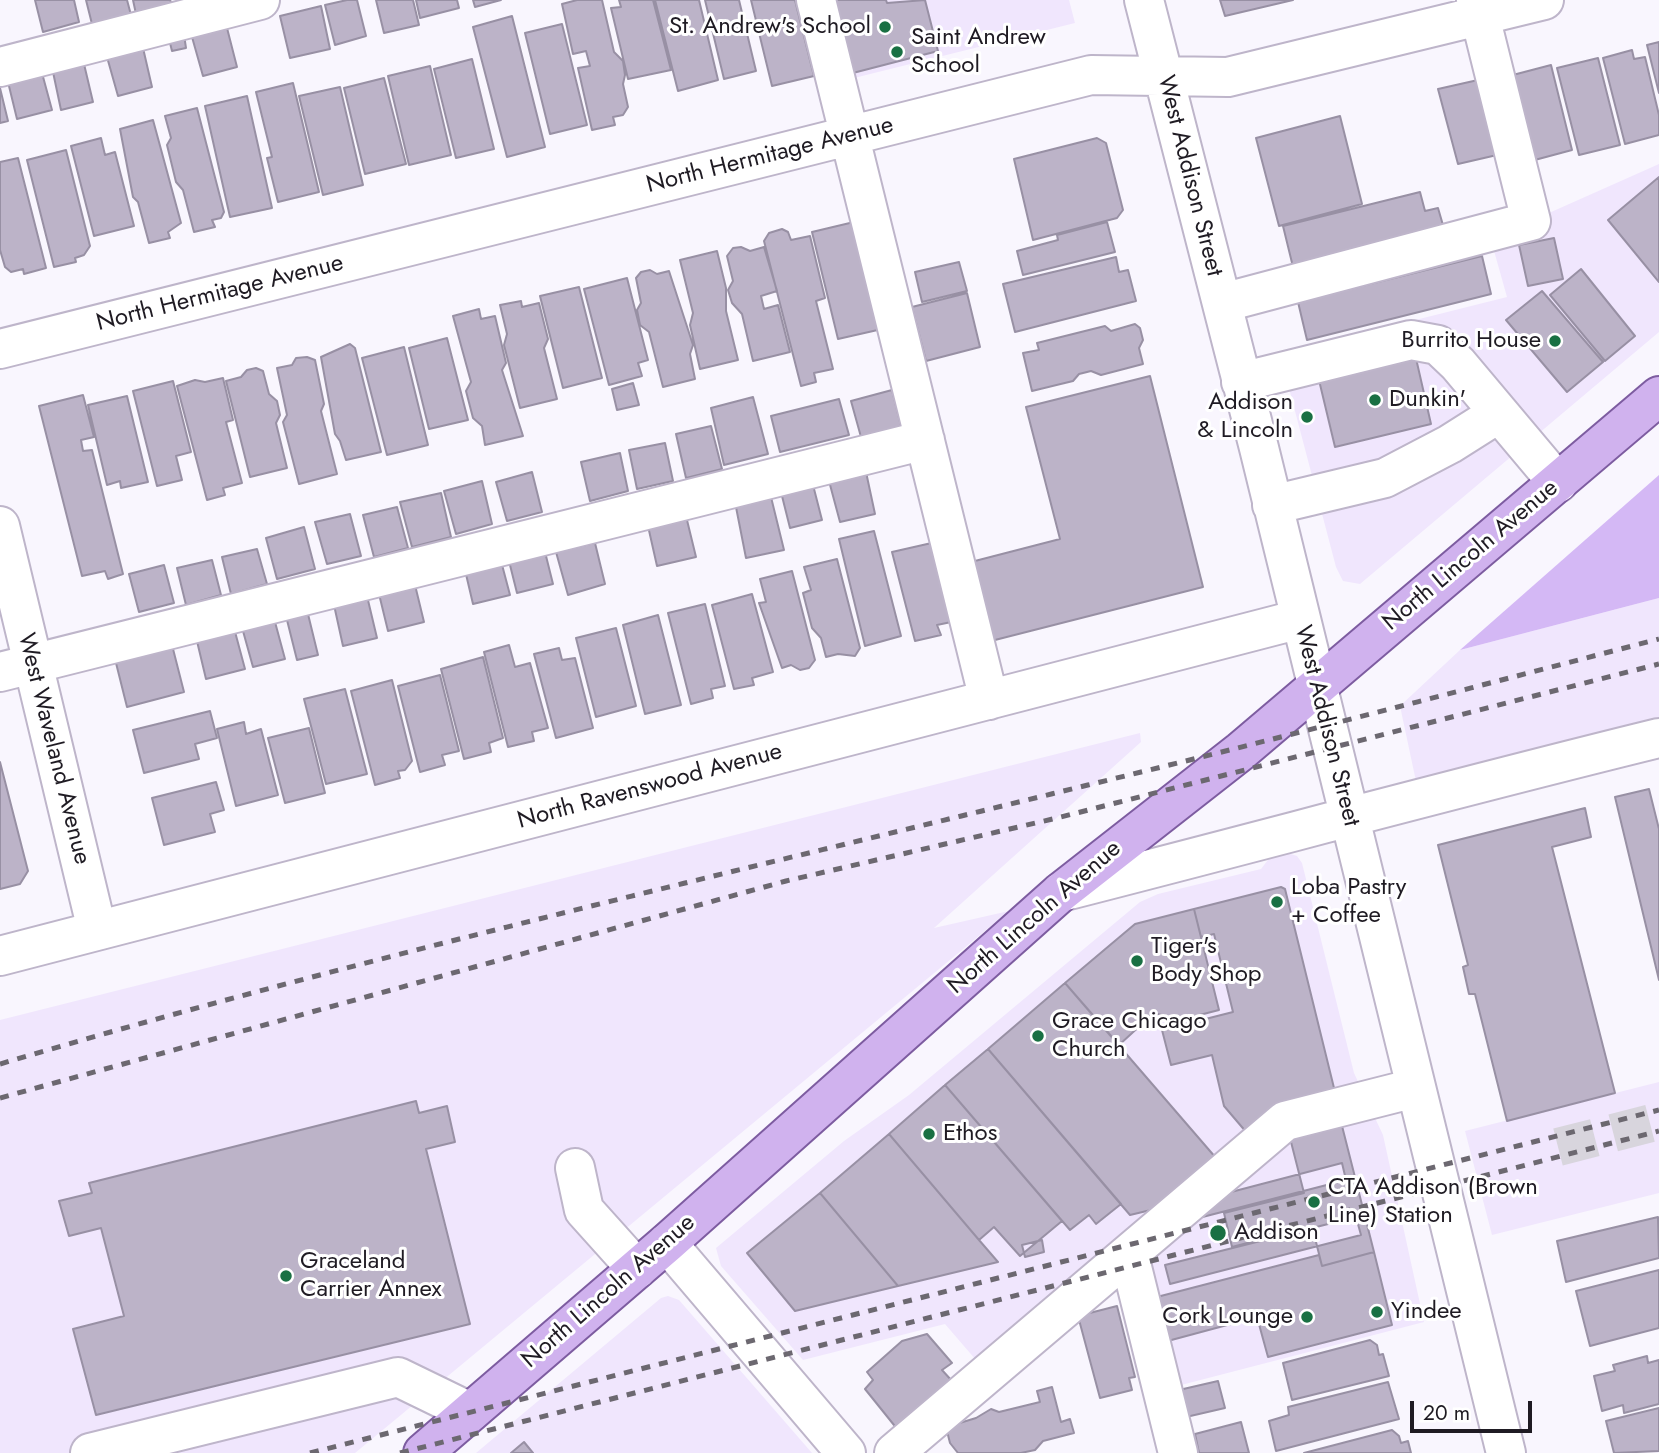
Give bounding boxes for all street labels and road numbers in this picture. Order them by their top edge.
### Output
street label: West Addison Street [1150,73,1228,279]
street label: North Hermitage Avenue [644,111,896,201]
street label: North Hermitage Avenue [94,249,346,339]
street label: North Lincoln Avenue [1378,474,1564,638]
street label: West Addison Street [1287,623,1365,829]
street label: West Waveland Avenue [10,630,96,868]
street label: North Ravenswood Avenue [514,738,786,836]
street label: North Lincoln Avenue [943,835,1127,1001]
street label: North Lincoln Avenue [517,1209,701,1375]

